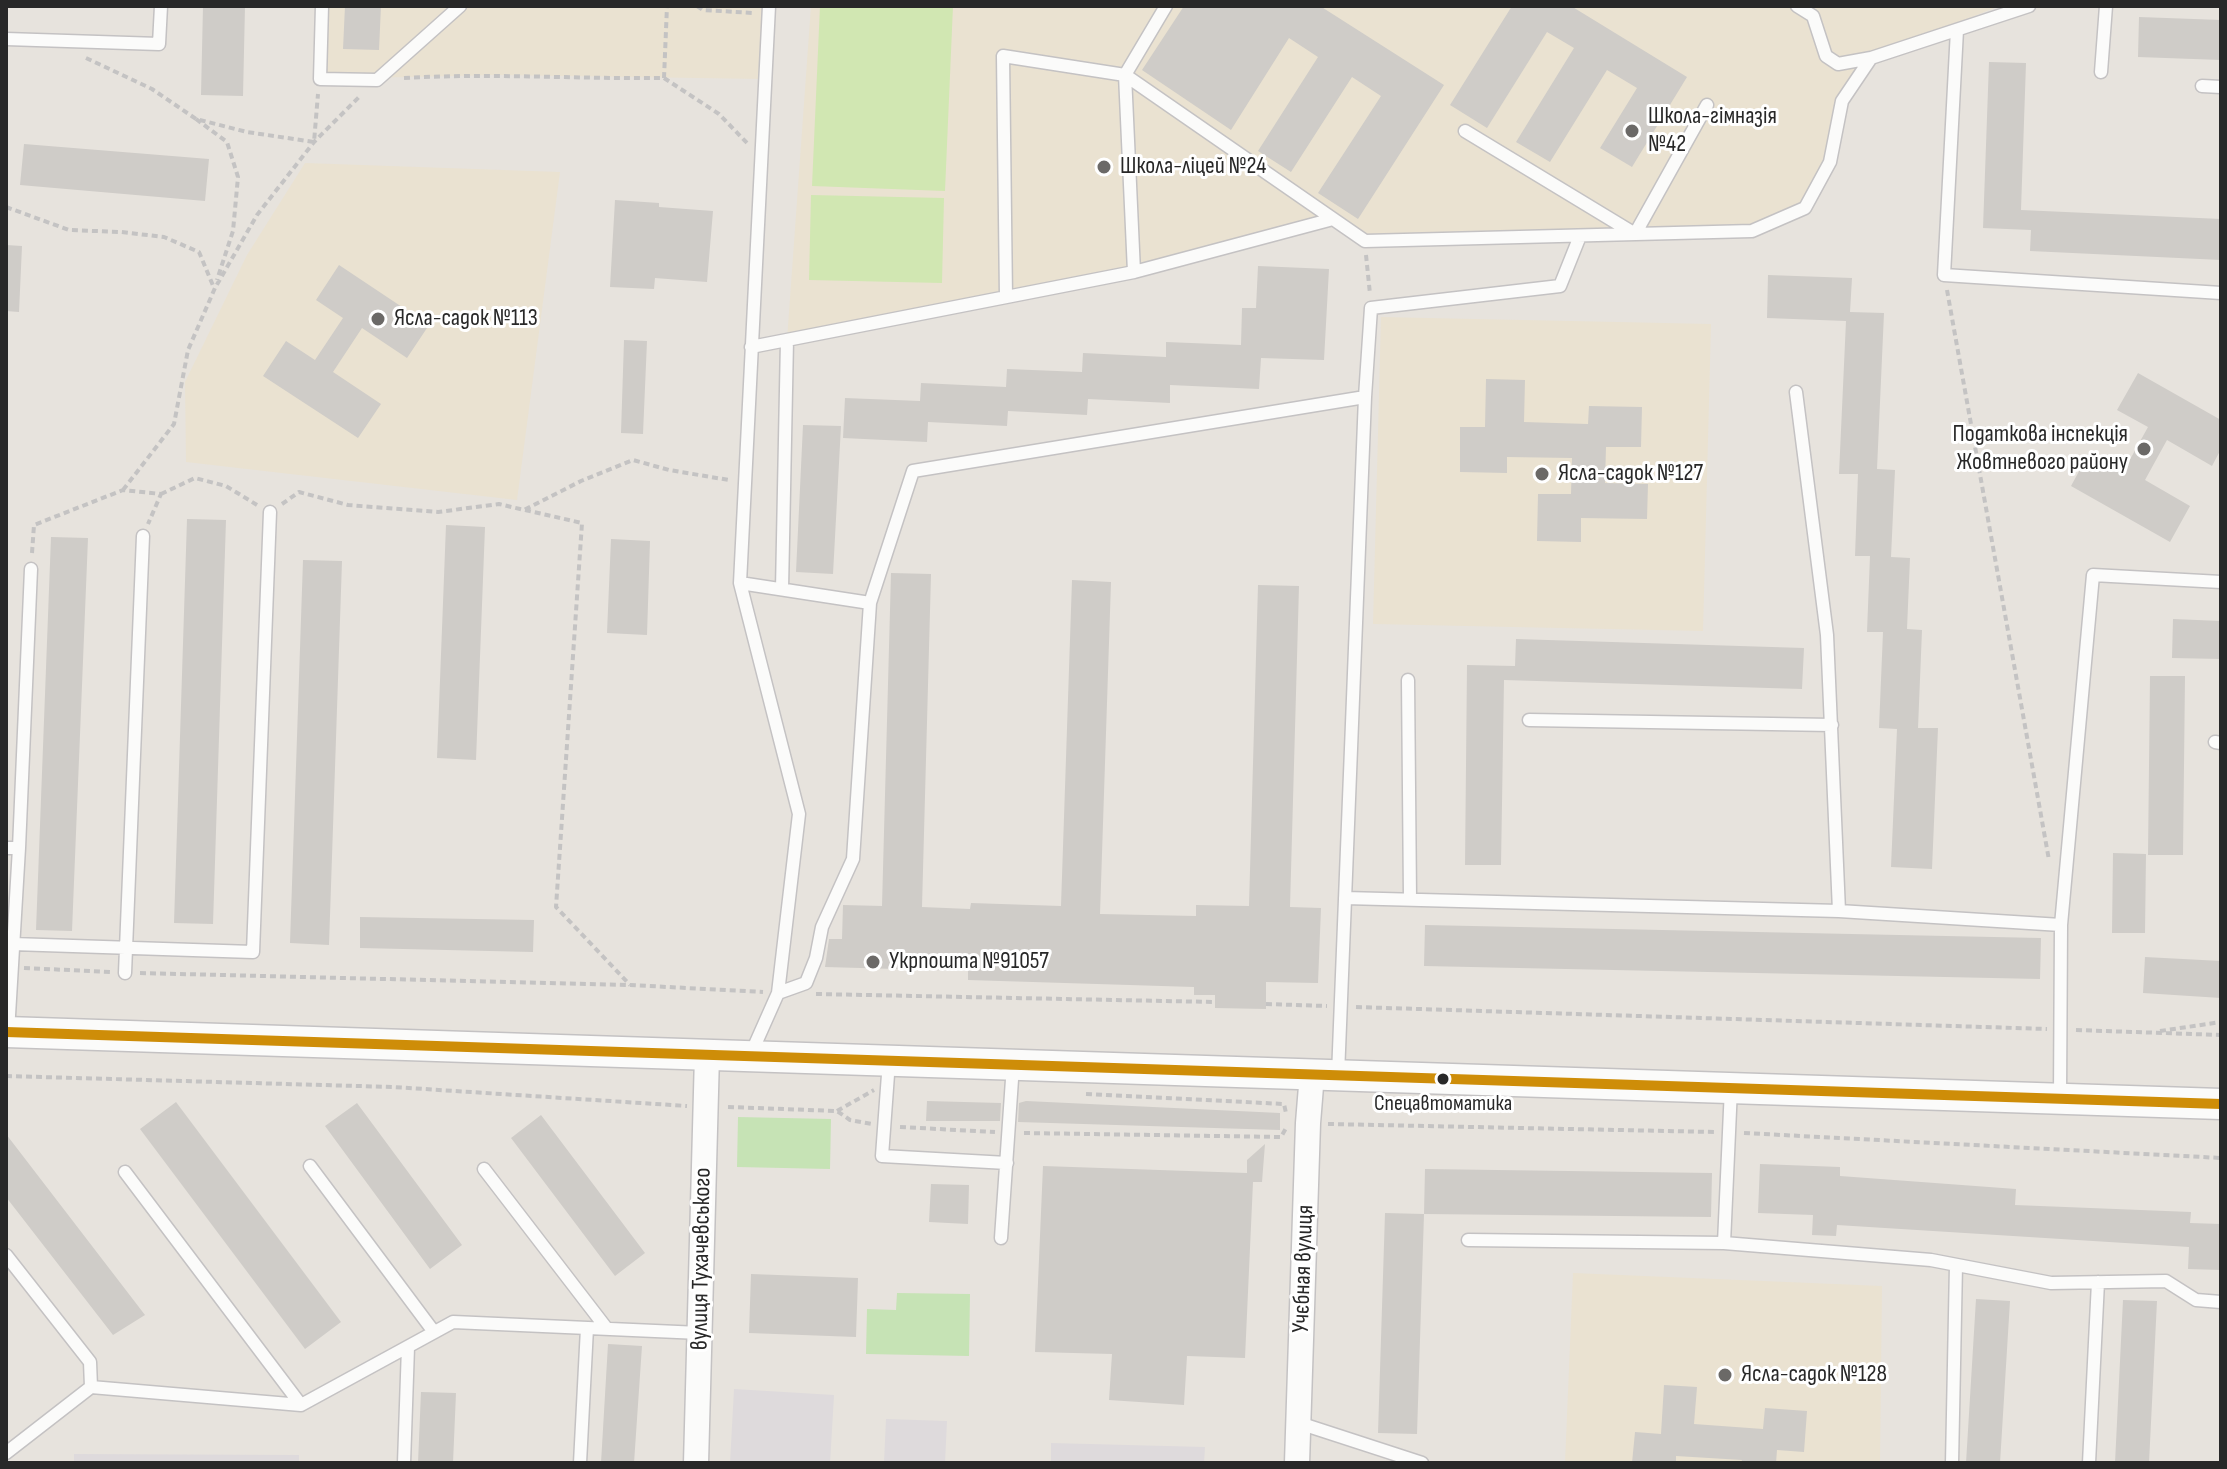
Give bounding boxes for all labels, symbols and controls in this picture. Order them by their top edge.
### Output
place label: Школа-гімназія №42 [1648,103,1777,159]
marker: Школа-гімназія №42 [1623,122,1641,140]
place label: Школа-ліцей №24 [1120,153,1266,181]
marker: Школа-ліцей №24 [1095,158,1113,176]
place label: Ясла-садок №113 [394,305,538,333]
marker: Ясла-садок №113 [369,310,387,328]
place label: Податкова інспекція Жовтневого району [1953,421,2128,477]
marker: Податкова інспекція Жовтневого району [2135,440,2153,458]
place label: Ясла-садок №127 [1558,460,1703,488]
marker: Ясла-садок №127 [1533,465,1551,483]
place label: Укрпошта №91057 [889,948,1049,976]
marker: Укрпошта №91057 [864,953,882,971]
marker: Спецавтоматика [1435,1071,1451,1087]
place label: Спецавтоматика [1374,1091,1512,1117]
street label: вулиця Тухачевського [686,1168,718,1350]
street label: Учєбная вулиця [1287,1205,1321,1333]
place label: Ясла-садок №128 [1741,1361,1887,1389]
marker: Ясла-садок №128 [1716,1366,1734,1384]

